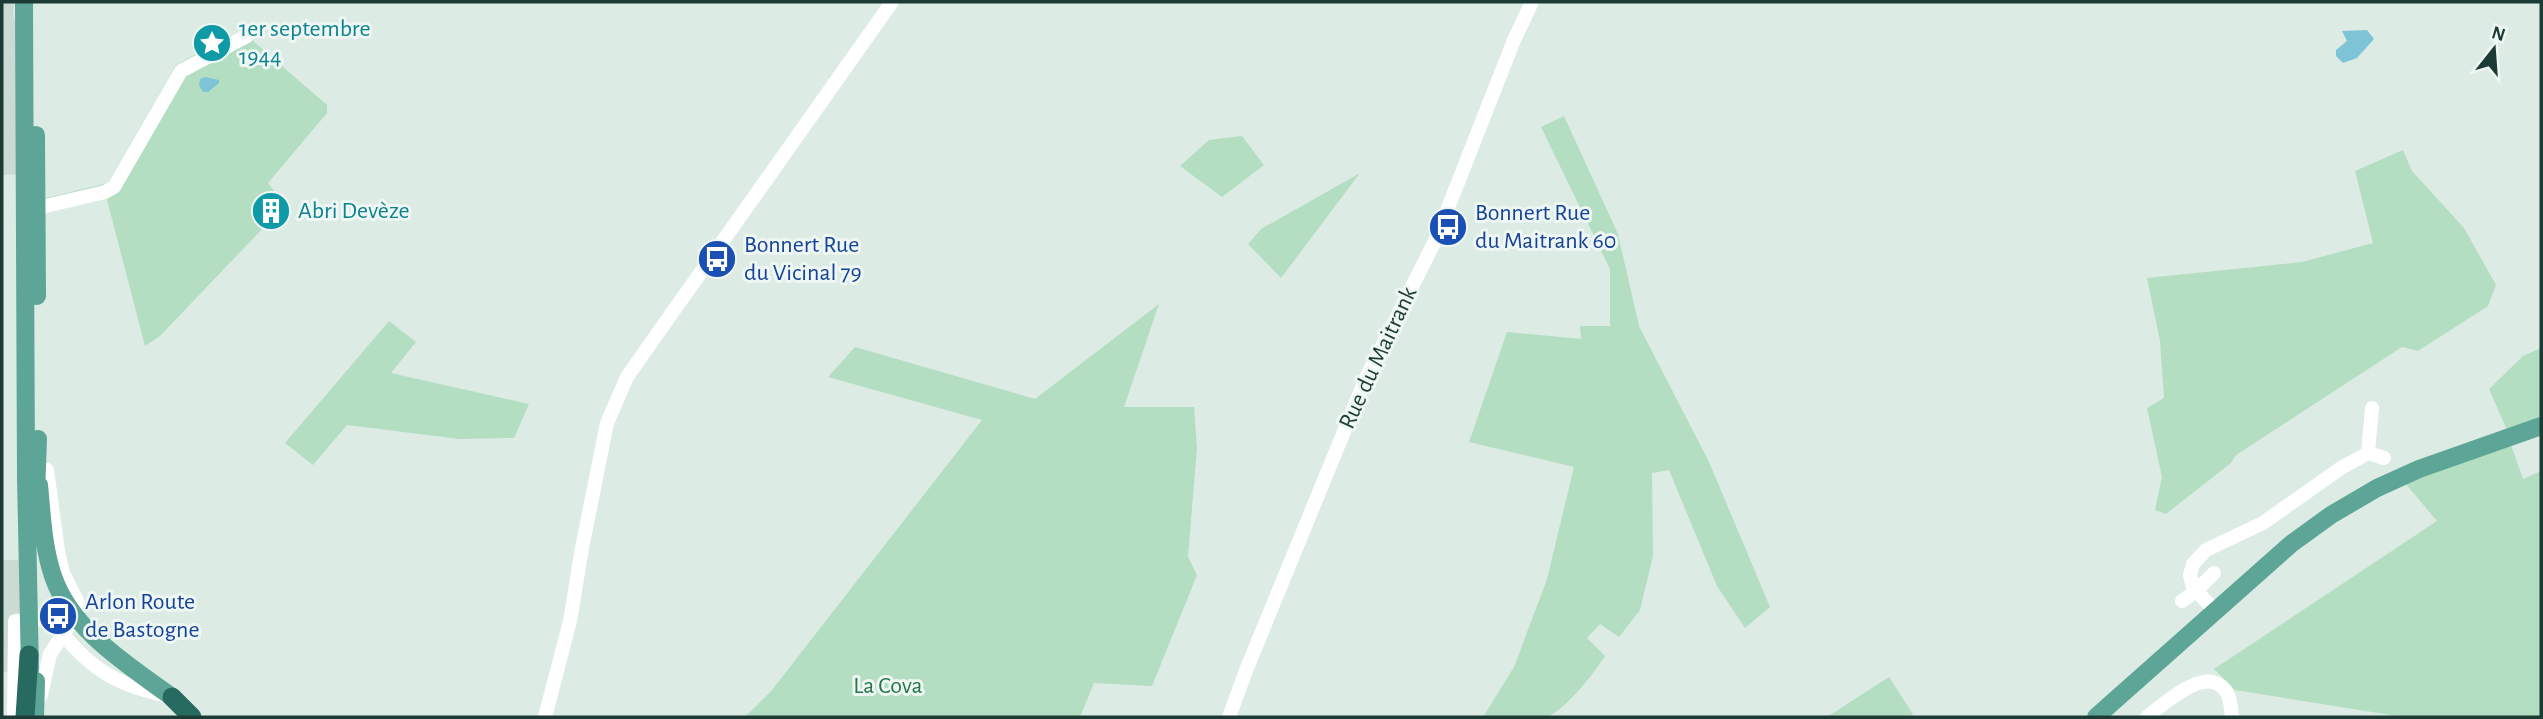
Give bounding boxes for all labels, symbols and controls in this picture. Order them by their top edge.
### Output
north arrow [2459,14,2529,84]
place label: 1er septembre 1944 [239,17,371,69]
place icon: 1er septembre 1944 [191,22,233,64]
text: N [2489,23,2508,45]
building icon: Abri Devèze [250,190,292,232]
place label: Abri Devèze [298,199,410,223]
place label: Bonnert Rue du Maitrank 60 [1475,201,1616,253]
bus stop icon: Bonnert Rue du Maitrank 60 [1427,206,1469,248]
place label: Bonnert Rue du Vicinal 79 [744,233,862,285]
bus stop icon: Bonnert Rue du Vicinal 79 [696,238,738,280]
street label: Rue du Maitrank [1335,283,1421,433]
place label: Arlon Route de Bastogne [85,590,200,642]
bus stop icon: Arlon Route de Bastogne [37,595,79,637]
park label: La Cova [853,674,923,698]

